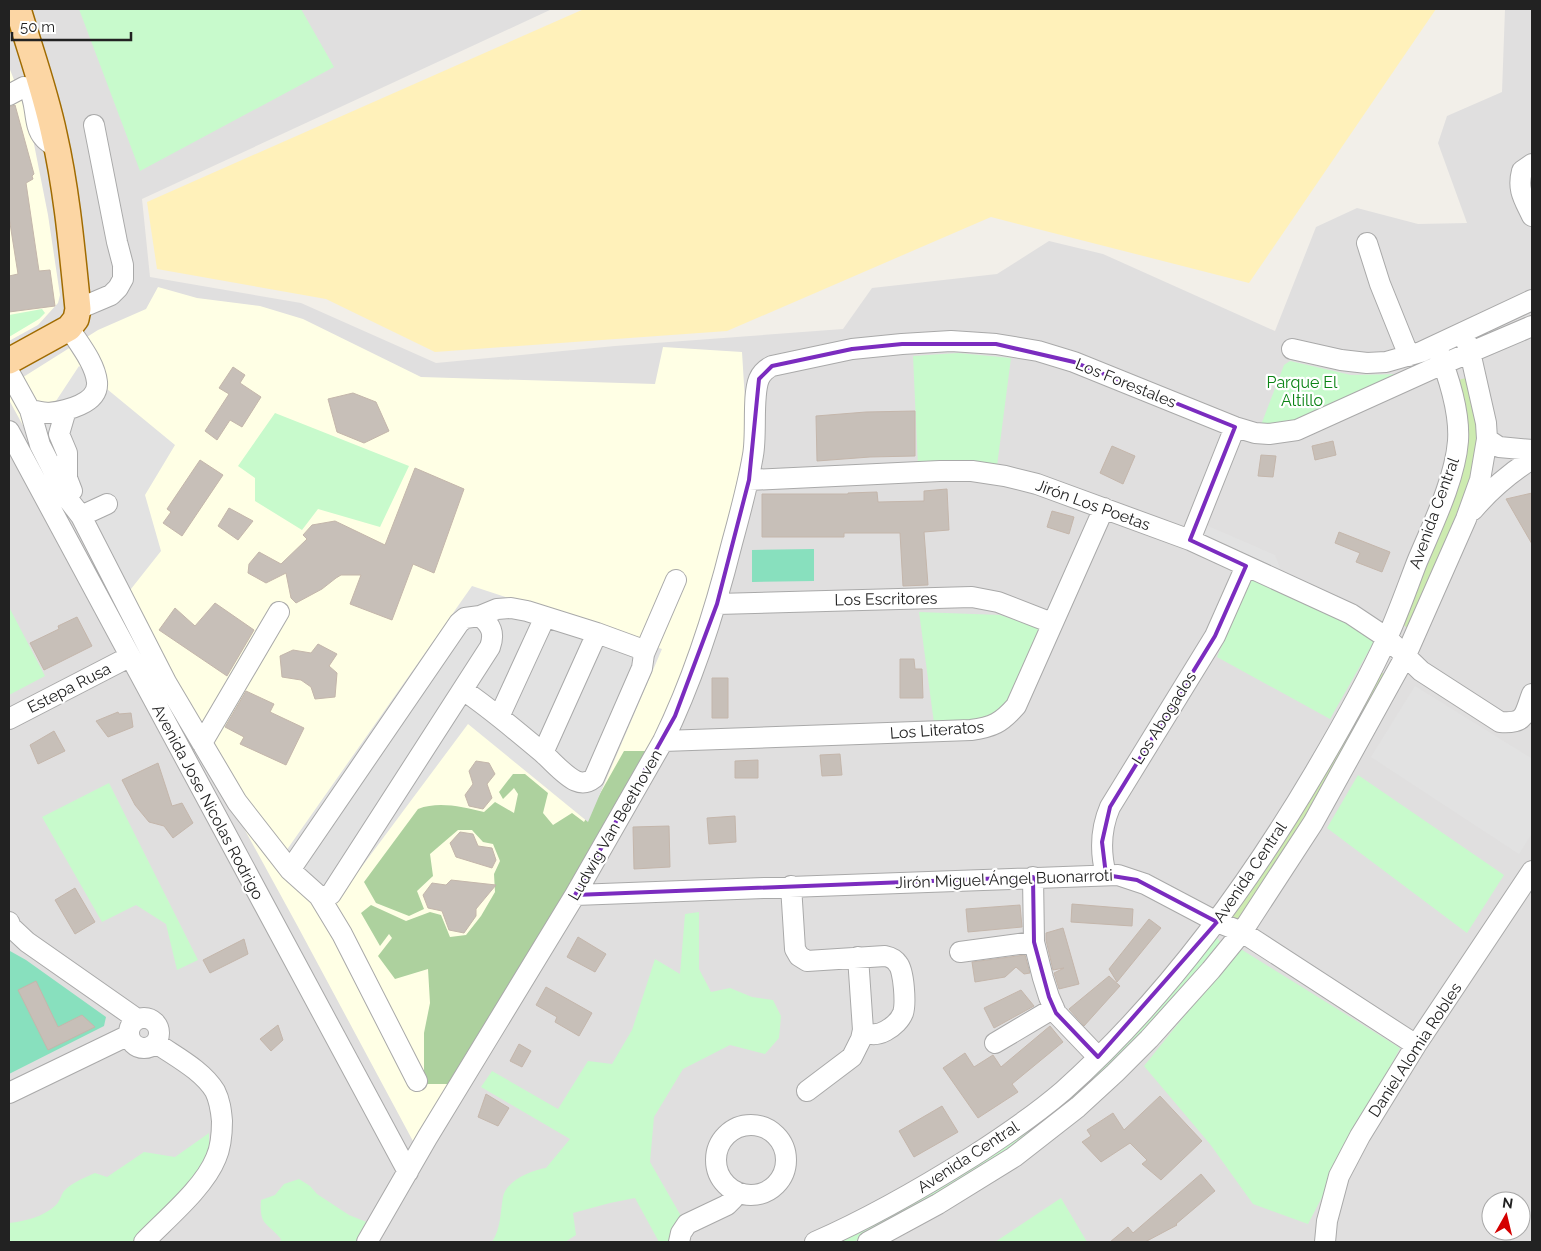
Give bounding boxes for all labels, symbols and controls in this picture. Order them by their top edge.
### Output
scale bar [12,10,131,42]
text: 50 m [20,18,55,36]
street label: Los Forestales [1073,354,1179,412]
park label: Parque El Altillo [1267,373,1338,410]
street label: Avenida Central [1405,454,1463,571]
street label: Jirón Los Poetas [1033,475,1153,535]
street label: Los Escritores [834,589,938,609]
street label: Estepa Rusa [24,659,114,717]
street label: Los Abogados [1128,668,1200,768]
street label: Avenida Jose Nicolas Rodrigo [148,701,268,903]
street label: Los Literatos [889,717,985,743]
street label: Ludwig Van Beethoven [564,746,666,904]
street label: Avenida Central [1209,818,1291,926]
street label: Jirón Miguel Ángel Buonarroti [895,865,1113,892]
street label: Daniel Alomia Robles [1364,979,1466,1121]
street label: Avenida Central [914,1117,1023,1197]
north arrow [1481,1191,1531,1241]
text: N [1501,1194,1514,1212]

